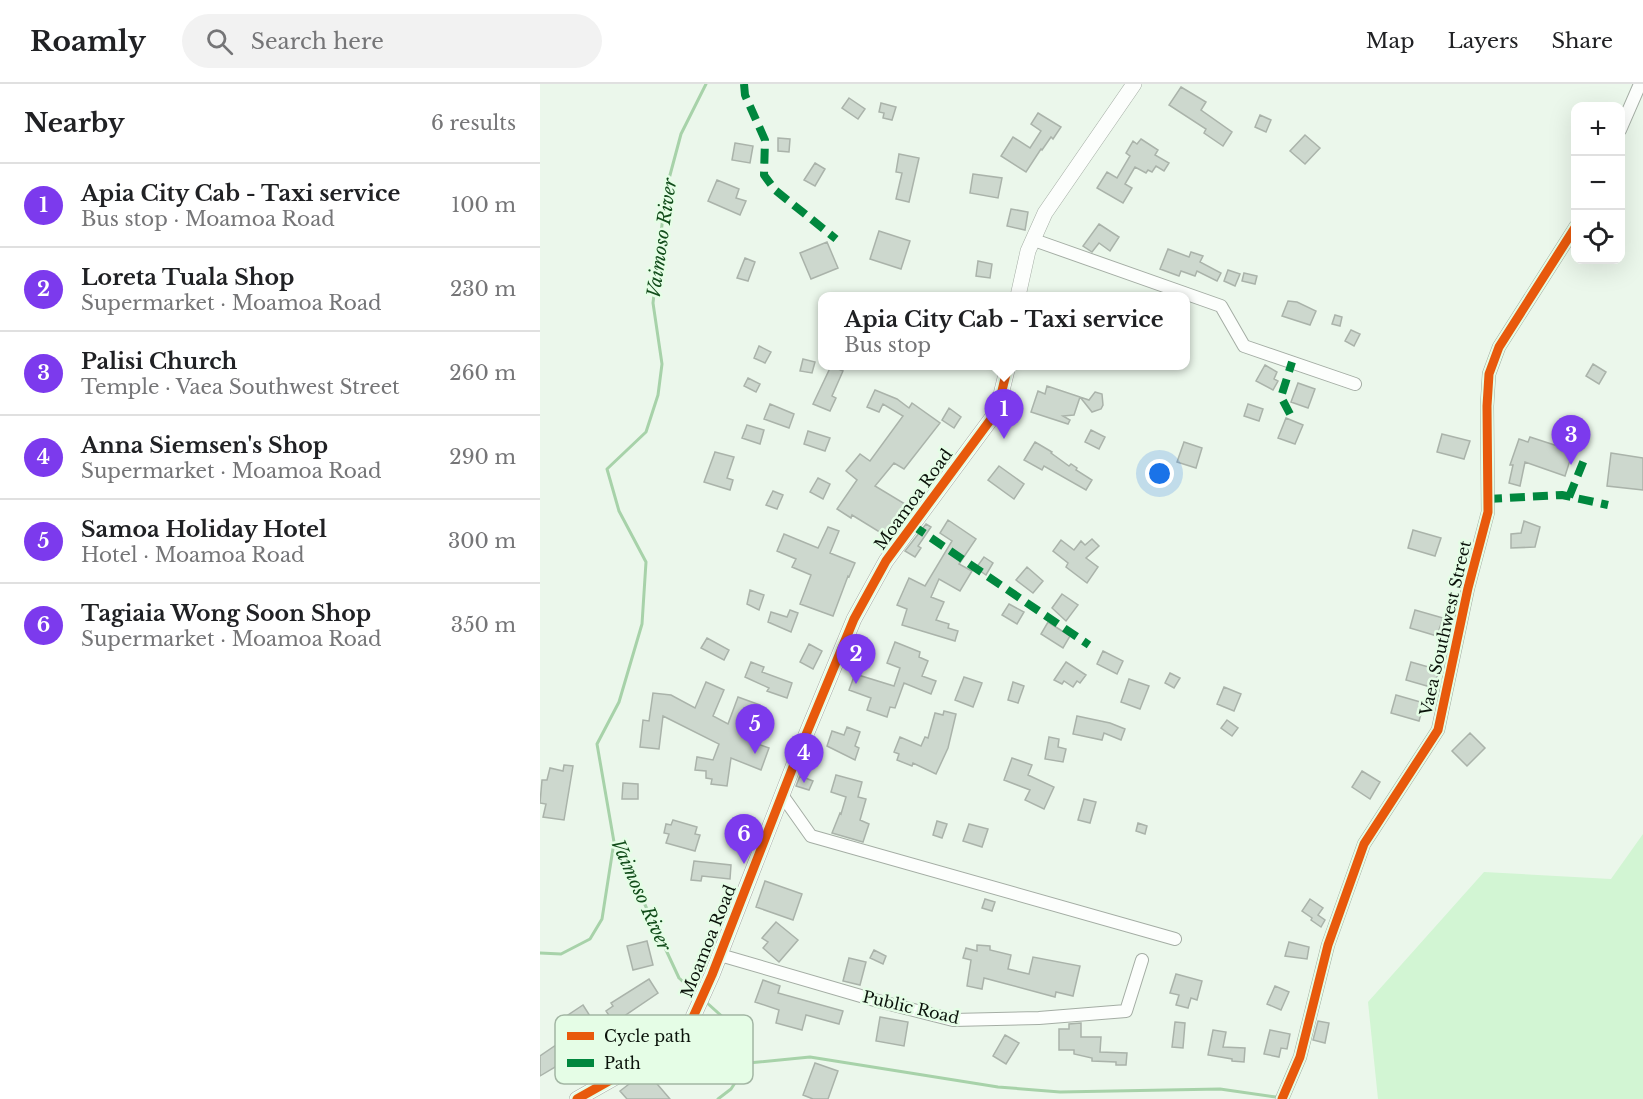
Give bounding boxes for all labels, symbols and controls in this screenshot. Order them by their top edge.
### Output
search box [182,14,602,68]
text: Roamly [30,24,146,59]
icon: search [203,25,236,58]
text: Search here [251,28,384,55]
text: Map [1366,28,1415,54]
text: Layers [1448,28,1519,54]
text: Share [1552,28,1613,54]
map controls [1571,102,1625,264]
button: + [1571,102,1625,156]
text: Nearby [24,107,125,139]
text: 6 results [431,111,516,135]
button: − [1571,156,1625,210]
water label: Vaimoso River [643,176,681,299]
text: Apia City Cab - Taxi service [81,180,400,207]
text: 1 [39,193,48,217]
text: 100 m [451,193,516,217]
text: Bus stop · Moamoa Road [81,207,335,231]
button: locate [1571,210,1625,264]
text: Loreta Tuala Shop [81,264,294,291]
text: 2 [37,277,50,301]
text: 230 m [450,277,516,301]
text: Supermarket · Moamoa Road [81,291,382,315]
popup [818,292,1190,370]
text: Apia City Cab - Taxi service [844,306,1164,333]
text: Bus stop [844,333,931,357]
text: Palisi Church [81,348,237,375]
text: 3 [37,361,50,385]
text: 260 m [449,361,516,385]
text: Temple · Vaea Southwest Street [81,375,400,399]
pin: 1 [984,390,1024,439]
pin: 3 [1552,416,1590,465]
text: Anna Siemsen's Shop [81,432,328,459]
street label: Moamoa Road [870,444,956,553]
text: 4 [37,445,50,469]
text: 290 m [449,445,516,469]
text: Supermarket · Moamoa Road [81,459,382,483]
your location [1145,459,1174,488]
text: Samoa Holiday Hotel [81,516,327,543]
text: 5 [38,529,49,553]
text: 300 m [448,529,516,553]
street label: Vaea Southwest Street [1415,538,1475,718]
text: Hotel · Moamoa Road [81,543,305,567]
text: Tagiaia Wong Soon Shop [81,600,371,627]
text: 6 [37,613,50,637]
text: 350 m [451,613,516,637]
text: Supermarket · Moamoa Road [81,627,382,651]
pin: 2 [836,634,876,684]
pin: 5 [736,704,774,754]
pin: 4 [784,734,824,783]
pin: 6 [724,814,764,864]
water label: Vaimoso River [606,836,676,955]
street label: Moamoa Road [676,882,740,1000]
street label: Public Road [861,986,961,1028]
legend [555,1015,753,1084]
text: Cycle path [604,1026,691,1046]
text: Path [604,1053,641,1073]

